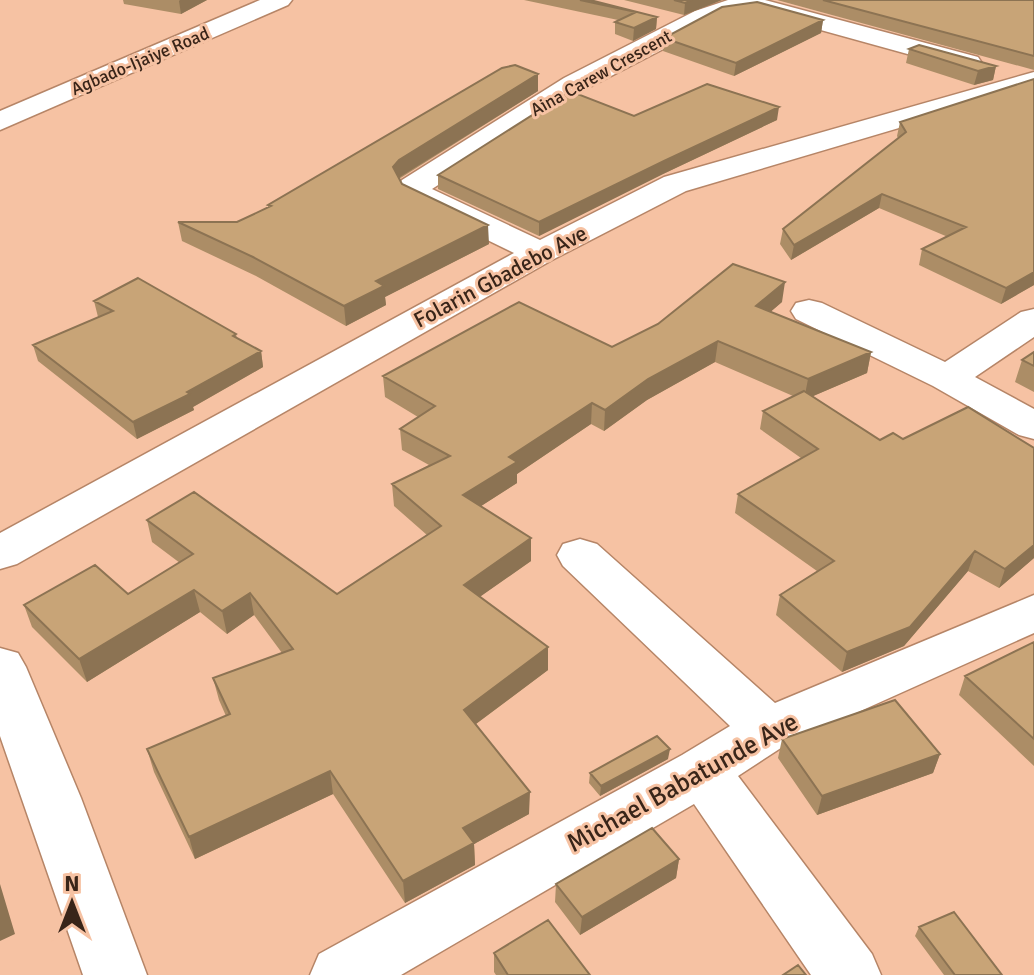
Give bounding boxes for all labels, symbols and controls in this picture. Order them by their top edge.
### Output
street label: Agbado-Ijaiye Road [68,22,212,100]
street label: Aina Carew Crescent [526,25,676,121]
street label: Folarin Gbadebo Ave [409,219,592,334]
street label: Michael Babatunde Ave [561,706,804,860]
north arrow [32,863,112,943]
text: N [64,870,80,897]

